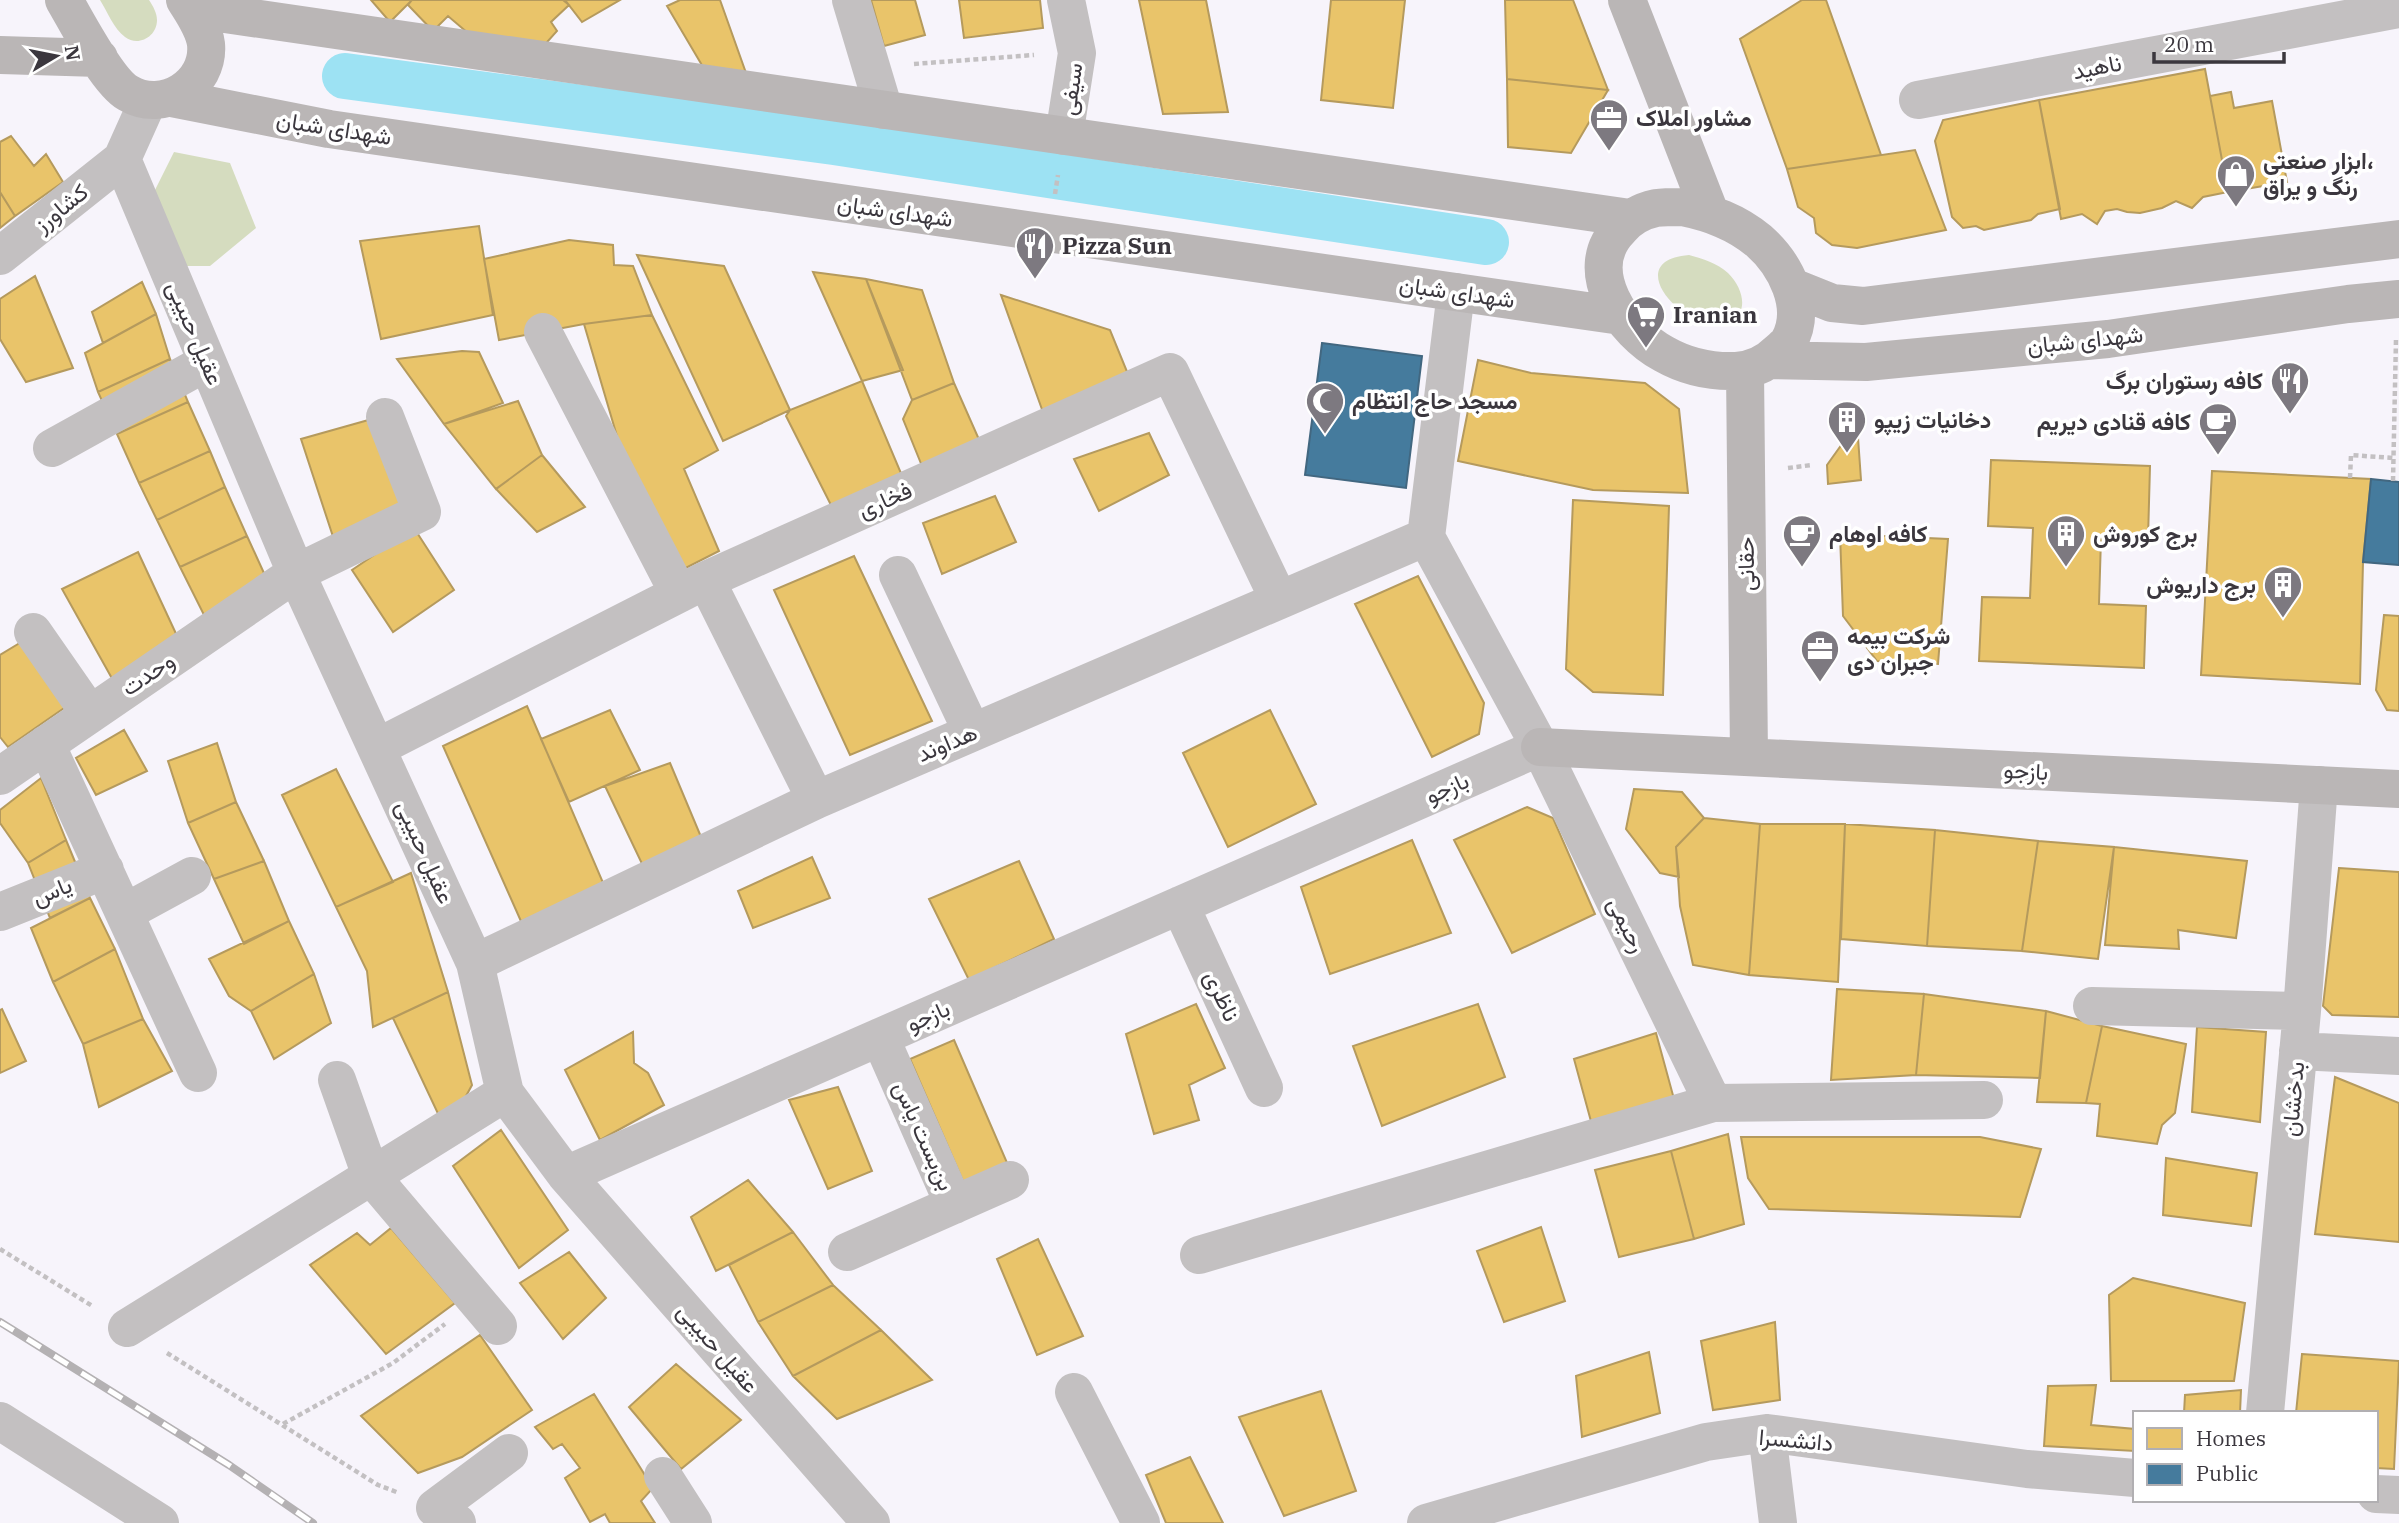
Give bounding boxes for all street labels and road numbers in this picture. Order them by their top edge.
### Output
street label: ناهید [2070,47,2124,85]
street label: سیفی [1051,61,1089,117]
street label: شهدای شبان [274,103,394,152]
street label: کشاورز [26,176,94,240]
street label: شهدای شبان [835,187,955,234]
street label: شهدای شبان [1397,268,1517,315]
street label: عقیل حبیبی [161,276,231,389]
street label: شهدای شبان [2025,318,2144,361]
street label: فخاری [853,474,917,525]
street label: حقانی [1730,537,1760,591]
street label: وحدت [115,645,180,702]
street label: هداوند [912,716,981,768]
street label: بازجو [2003,754,2049,787]
street label: بازجو [1420,764,1473,811]
street label: عقیل حبیبی [390,795,462,908]
street label: یاس [27,869,76,912]
street label: رحیمی [1601,892,1654,958]
street label: ناظری [1197,965,1248,1026]
street label: بازجو [901,992,954,1039]
street label: بدخشان [2274,1060,2310,1138]
street label: بن‌بست یاس [887,1076,962,1195]
street label: عقیل حبیبی [671,1296,766,1399]
street label: دانشسرا [1758,1421,1834,1458]

